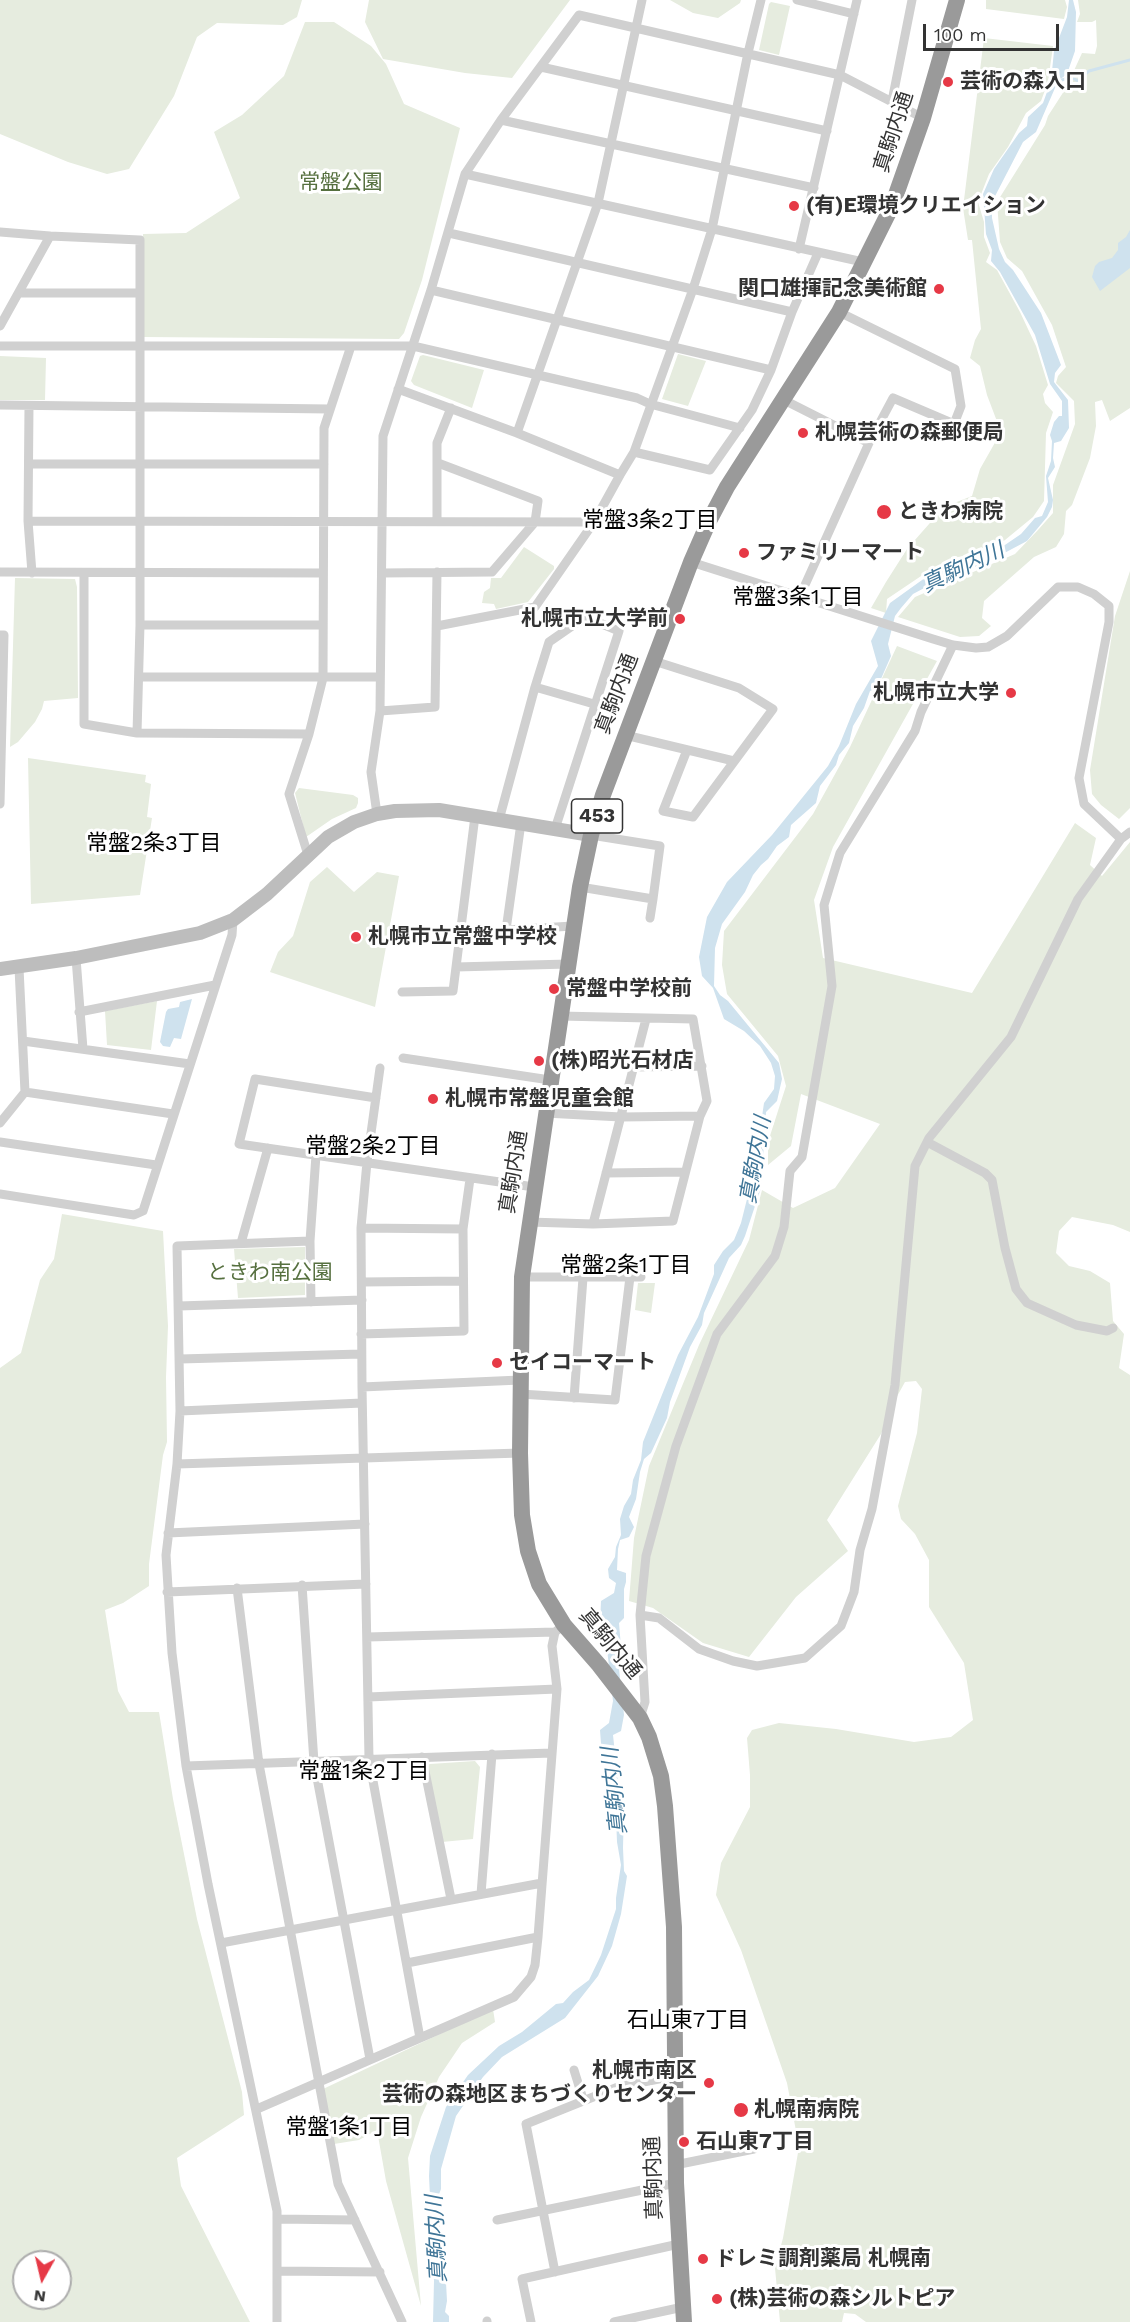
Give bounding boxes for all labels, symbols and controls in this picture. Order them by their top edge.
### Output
scale bar [926,12,1062,50]
text: 100 m [934,24,987,45]
place label: 芸術の森入口 [960,69,1086,95]
marker: 芸術の森入口 [941,75,955,89]
street label: 真駒内通 [869,88,919,176]
park label: 常盤公園 [299,170,383,196]
place label: (有)E環境クリエイション [806,193,1046,219]
marker: (有)E環境クリエイション [787,199,801,213]
place label: 関口雄揮記念美術館 [738,276,927,302]
marker: 関口雄揮記念美術館 [932,282,946,296]
place label: 札幌芸術の森郵便局 [815,420,1004,446]
marker: 札幌芸術の森郵便局 [796,426,810,440]
place label: ときわ病院 [898,499,1003,525]
marker: ときわ病院 [875,503,893,521]
district label: 常盤3条2丁目 [582,508,718,534]
water label: 真駒内川 [918,537,1008,599]
place label: ファミリーマート [756,540,924,566]
marker: ファミリーマート [737,546,751,560]
district label: 常盤3条1丁目 [732,585,864,611]
place label: 札幌市立大学前 [521,606,668,632]
marker: 札幌市立大学前 [673,612,687,626]
street label: 真駒内通 [590,650,644,738]
place label: 札幌市立大学 [873,680,999,706]
marker: 札幌市立大学 [1004,686,1018,700]
road number: 453 [572,799,622,833]
district label: 常盤2条3丁目 [86,831,222,857]
place label: 札幌市立常盤中学校 [368,924,557,950]
marker: 札幌市立常盤中学校 [349,930,363,944]
place label: 常盤中学校前 [566,976,692,1002]
marker: 常盤中学校前 [547,982,561,996]
place label: (株)昭光石材店 [551,1048,693,1074]
marker: (株)昭光石材店 [532,1054,546,1068]
place label: 札幌市常盤児童会館 [445,1086,634,1112]
marker: 札幌市常盤児童会館 [426,1092,440,1106]
water label: 真駒内川 [735,1114,777,1206]
street label: 真駒内通 [495,1129,533,1215]
district label: 常盤2条2丁目 [305,1134,441,1160]
district label: 常盤2条1丁目 [560,1253,692,1279]
park label: ときわ南公園 [207,1260,333,1286]
place label: セイコーマート [509,1350,656,1376]
marker: セイコーマート [490,1356,504,1370]
street label: 真駒内通 [573,1604,647,1684]
water label: 真駒内川 [597,1746,633,1836]
district label: 常盤1条2丁目 [298,1759,430,1785]
district label: 石山東7丁目 [627,2008,749,2034]
place label: 札幌市南区 芸術の森地区まちづくりセンター [382,2058,697,2108]
marker: 札幌市南区 芸術の森地区まちづくりセンター [702,2076,716,2090]
place label: 札幌南病院 [754,2097,859,2123]
marker: 札幌南病院 [732,2101,750,2119]
district label: 常盤1条1丁目 [285,2115,413,2141]
place label: 石山東7丁目 [696,2129,814,2155]
marker: 石山東7丁目 [677,2135,691,2149]
street label: 真駒内通 [640,2136,668,2220]
water label: 真駒内川 [422,2194,452,2284]
place label: ドレミ調剤薬局 札幌南 [715,2246,931,2272]
north arrow [12,2250,72,2310]
marker: ドレミ調剤薬局 札幌南 [696,2252,710,2266]
text: N [33,2286,47,2307]
place label: (株)芸術の森シルトピア [729,2286,955,2312]
marker: (株)芸術の森シルトピア [710,2292,724,2306]

